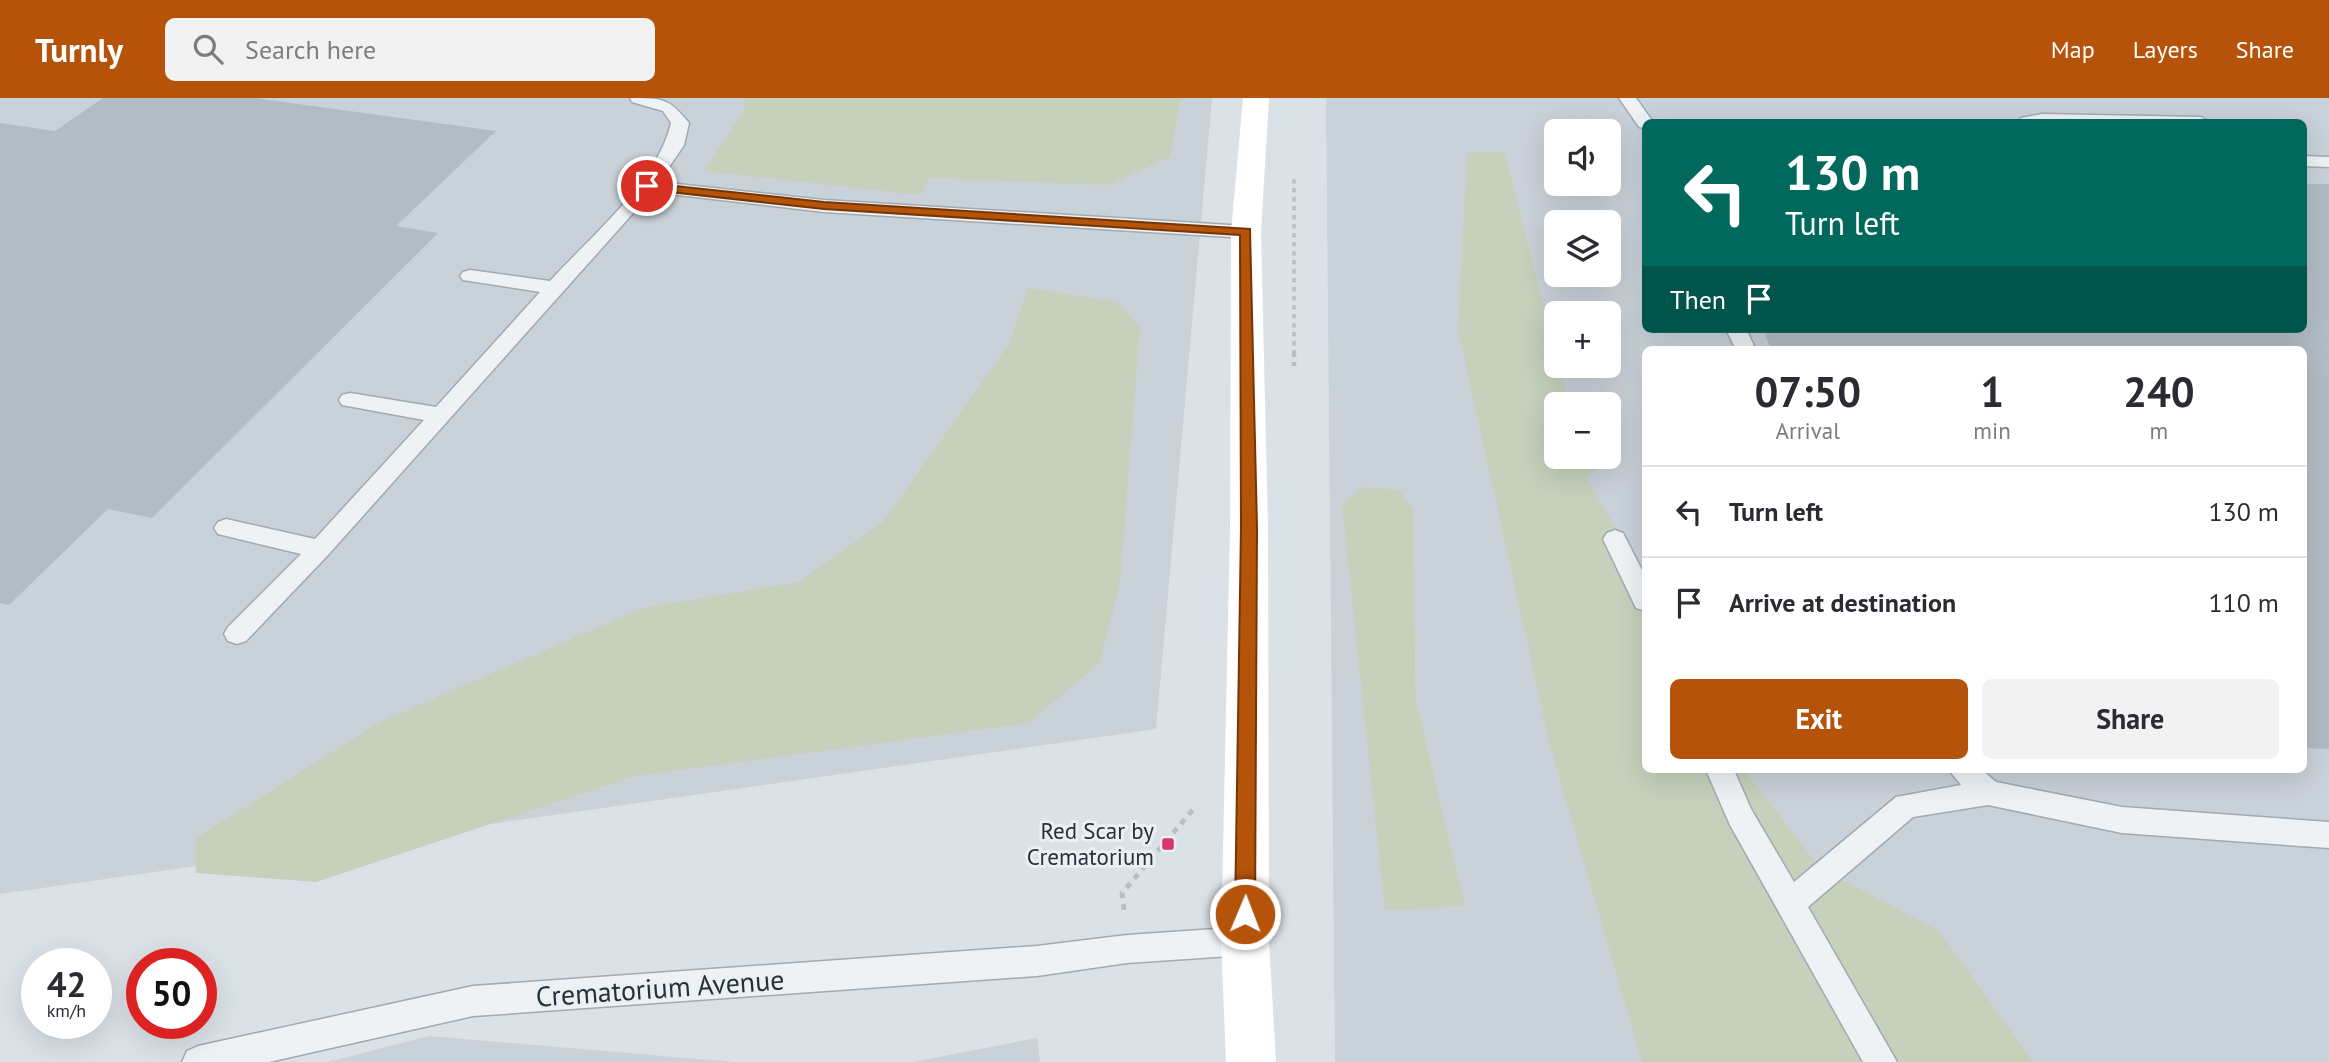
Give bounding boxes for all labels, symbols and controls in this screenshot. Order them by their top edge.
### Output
search box [165,18,655,81]
text: Turnly [35,28,123,71]
icon: search [189,30,227,68]
text: Search here [245,33,376,66]
text: Map [2051,34,2095,65]
text: Layers [2133,34,2198,65]
text: Share [2236,34,2294,65]
map controls [1544,119,1621,469]
button: sound [1544,119,1621,196]
text: 130 m [1785,140,1920,204]
icon: left [1670,147,1761,238]
pin [617,156,677,216]
icon: arrive [628,167,666,205]
text: Turn left [1785,202,1900,244]
button: layers [1544,210,1621,287]
icon: arrive [1740,280,1778,318]
text: Then [1670,283,1726,316]
button: + [1544,301,1621,378]
text: 07:50 [1754,364,1861,419]
text: 1 [1980,364,2004,419]
text: 240 [2123,364,2195,419]
button: − [1544,392,1621,469]
text: Arrival [1775,416,1840,445]
text: min [1973,416,2011,445]
text: m [2150,416,2168,445]
icon: left [1670,493,1708,531]
text: Turn left [1729,495,1823,528]
text: 130 m [2208,495,2279,528]
icon: arrive [1670,584,1708,622]
text: Arrive at destination [1729,586,1956,619]
text: 110 m [2208,586,2279,619]
button: Exit [1670,679,1968,759]
button: Share [1982,679,2279,759]
place label: Red Scar by Crematorium [1027,816,1154,871]
marker: Red Scar by Crematorium [1160,836,1176,852]
position arrow [1208,877,1282,951]
speed limit sign: 50 [126,948,217,1039]
street label: Crematorium Avenue [535,960,785,1015]
text: 42 [47,961,86,1007]
text: km/h [47,999,86,1022]

